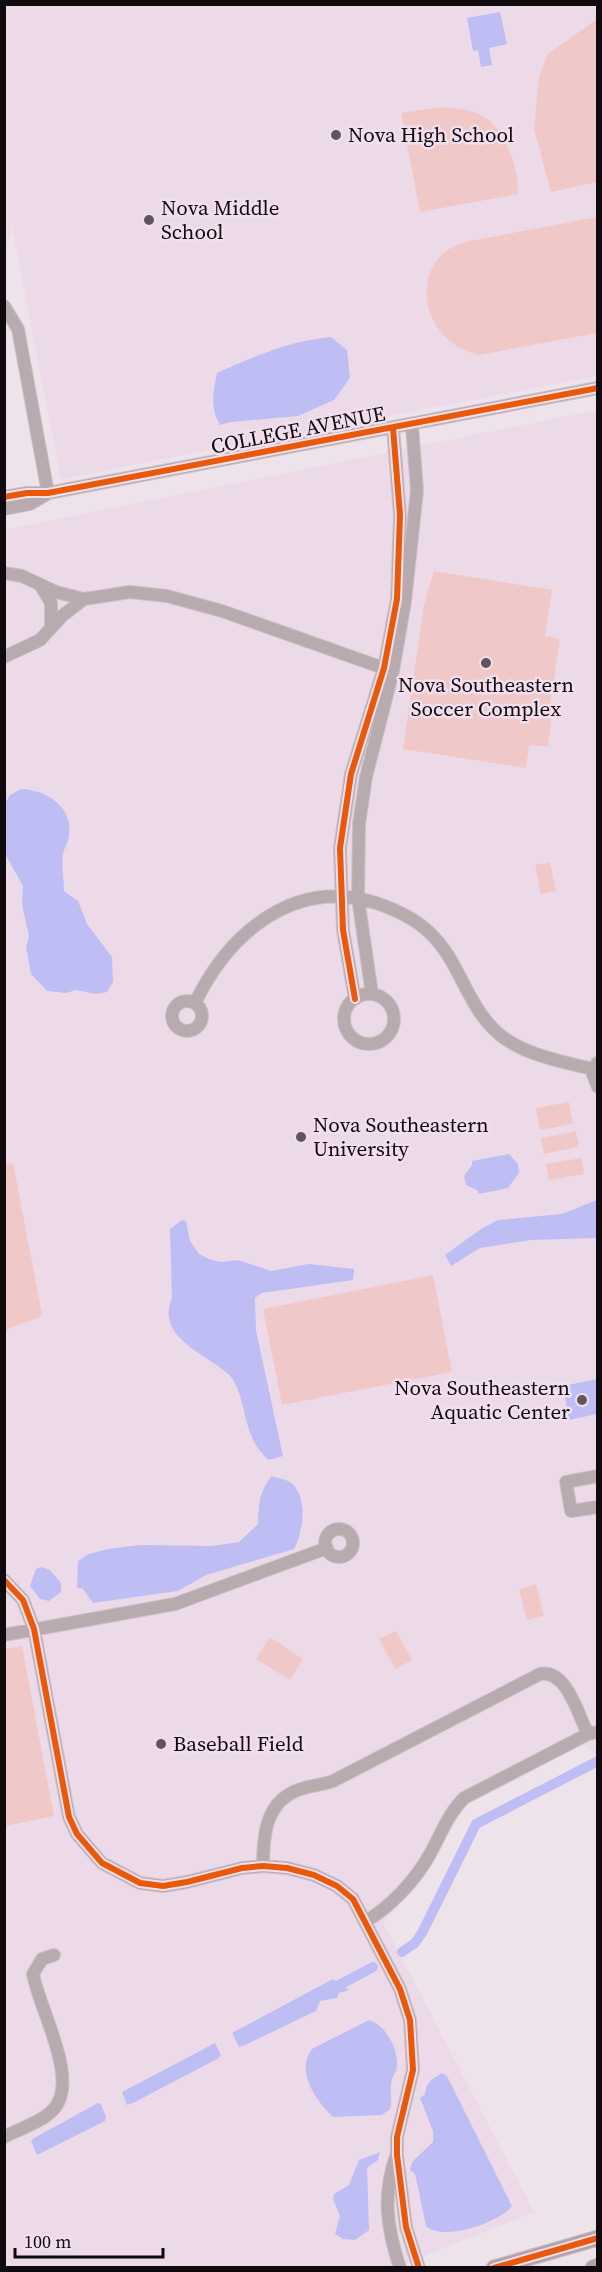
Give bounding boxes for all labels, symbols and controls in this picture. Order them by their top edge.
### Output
place label: Nova High School [348,120,514,149]
marker: Nova High School [329,128,343,142]
place label: Nova Middle School [161,193,280,246]
marker: Nova Middle School [142,213,156,227]
street label: COLLEGE AVENUE [208,398,388,461]
marker: Nova Southeastern Soccer Complex [479,656,493,670]
place label: Nova Southeastern Soccer Complex [398,670,574,723]
place label: Nova Southeastern University [313,1110,489,1163]
marker: Nova Southeastern University [294,1130,308,1144]
place label: Nova Southeastern Aquatic Center [394,1373,570,1426]
marker: Nova Southeastern Aquatic Center [575,1393,589,1407]
place label: Baseball Field [173,1729,304,1758]
marker: Baseball Field [154,1737,168,1751]
scale bar [15,2221,164,2259]
text: 100 m [24,2229,71,2254]

